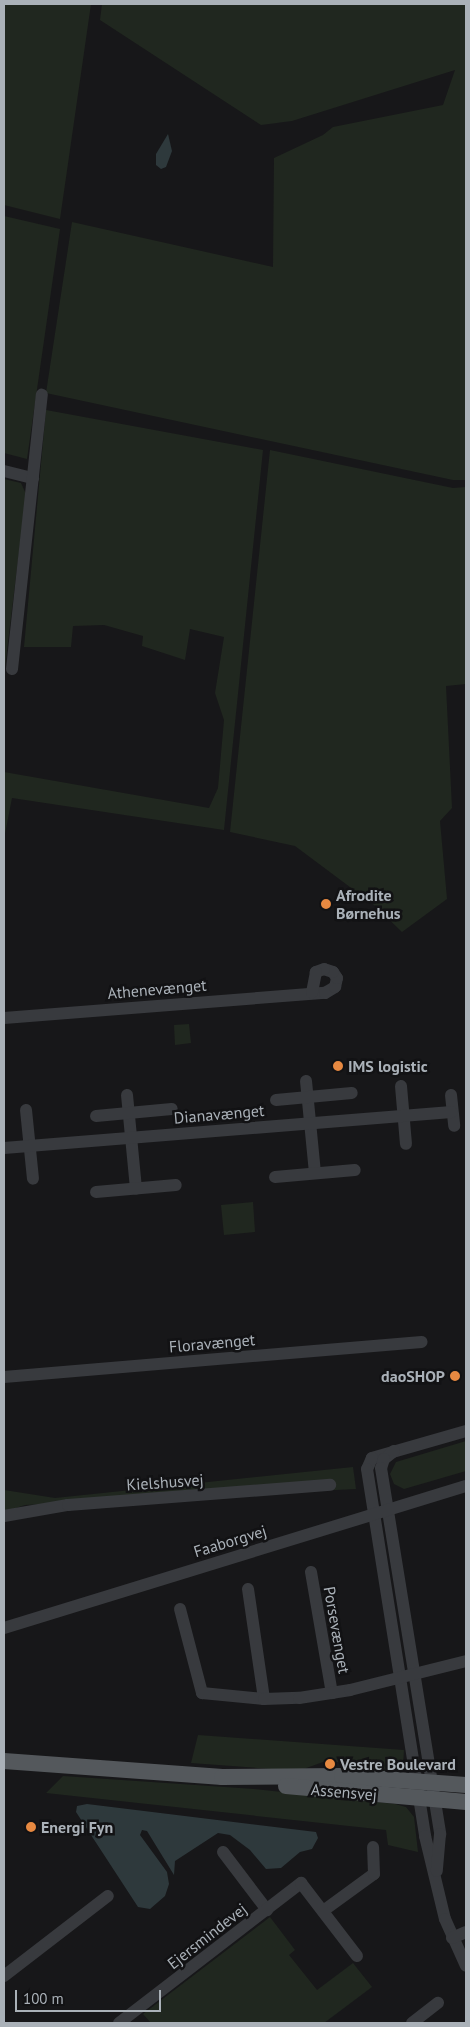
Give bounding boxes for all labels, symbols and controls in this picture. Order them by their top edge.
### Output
place label: Afrodite Børnehus [336,885,401,923]
marker: Afrodite Børnehus [320,898,332,910]
street label: Athenevænget [107,975,207,1003]
place label: IMS logistic [348,1056,428,1076]
marker: IMS logistic [332,1060,344,1072]
street label: Dianavænget [173,1100,265,1128]
street label: Floravænget [168,1330,256,1356]
place label: daoSHOP [381,1366,445,1386]
marker: daoSHOP [449,1370,461,1382]
street label: Kielshusvej [126,1470,204,1494]
street label: Faaborgvej [191,1521,269,1561]
street label: Porsevænget [320,1585,354,1675]
place label: Vestre Boulevard [340,1754,456,1774]
marker: Vestre Boulevard [324,1758,336,1770]
street label: Assensvej [310,1780,378,1804]
place label: Energi Fyn [41,1817,113,1837]
marker: Energi Fyn [25,1821,37,1833]
street label: Ejersmindevej [163,1899,251,1973]
scale bar [18,1980,164,2012]
text: 100 m [23,1989,64,2008]

